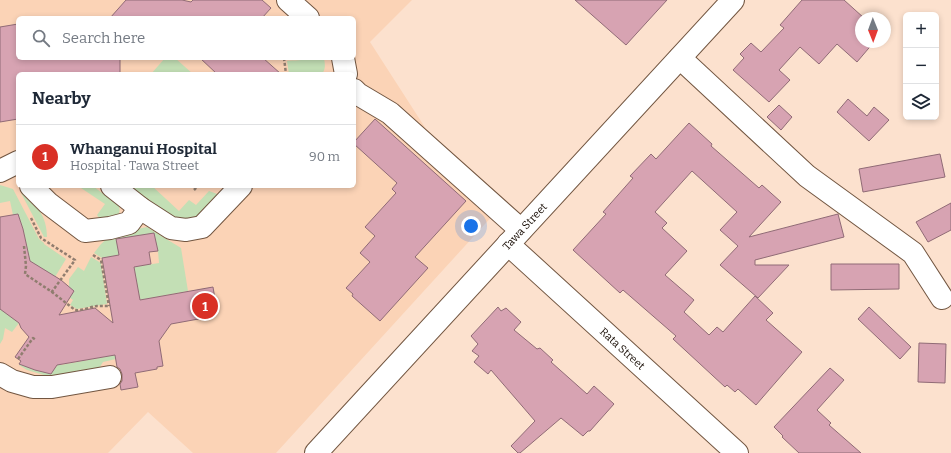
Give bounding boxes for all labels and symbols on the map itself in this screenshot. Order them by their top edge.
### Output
north arrow [855,12,891,48]
street label: Tawa Street [500,200,550,253]
your location [461,216,481,236]
pin: 1 [192,291,218,321]
street label: Rata Street [597,325,647,373]

